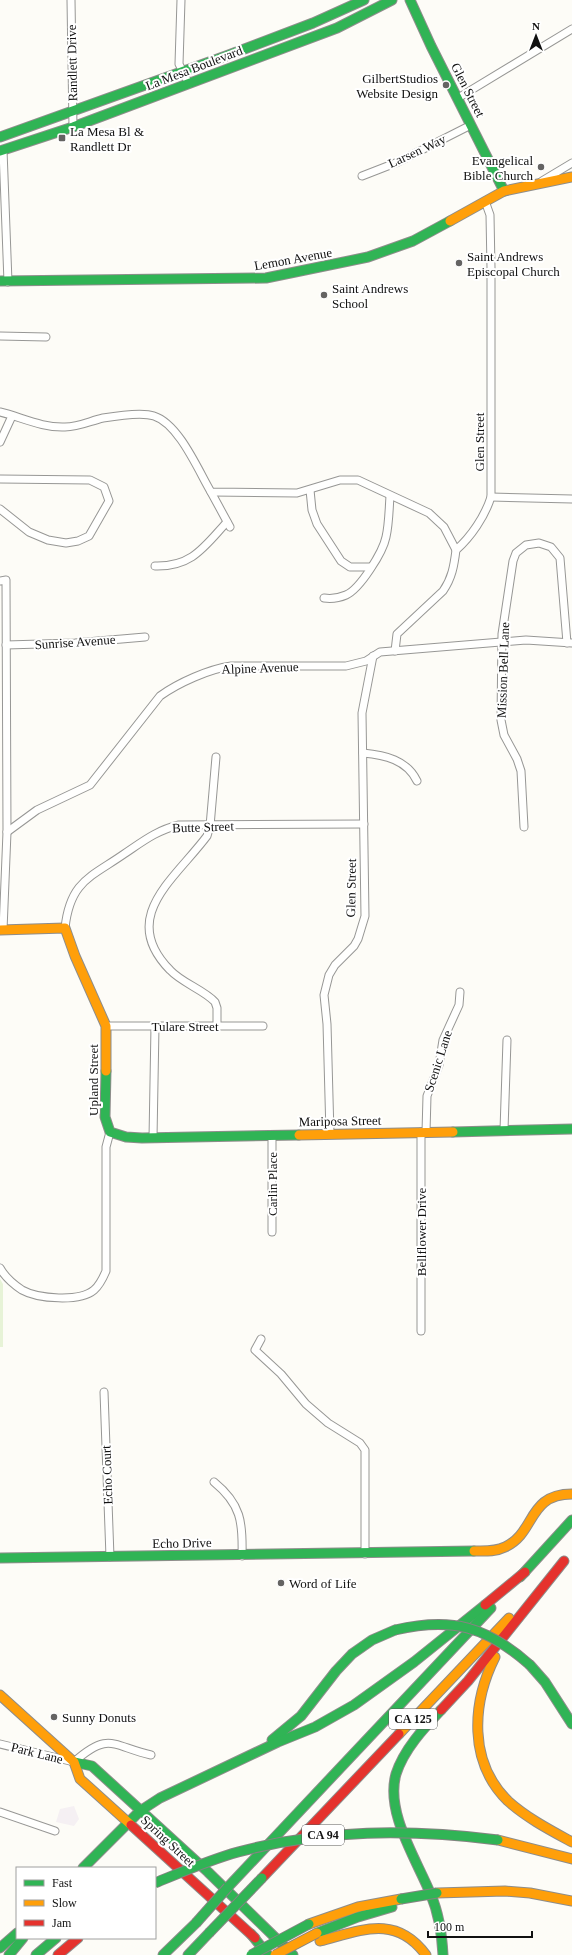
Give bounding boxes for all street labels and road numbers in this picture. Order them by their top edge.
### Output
street label: Randlett Drive [64,24,80,102]
street label: La Mesa Boulevard [143,42,245,93]
street label: Glen Street [448,60,488,120]
street label: Larsen Way [386,131,449,171]
street label: Lemon Avenue [253,245,333,273]
street label: Glen Street [472,412,487,471]
street label: Mission Bell Lane [494,622,512,718]
street label: Sunrise Avenue [34,632,116,652]
street label: Alpine Avenue [221,659,299,677]
street label: Butte Street [172,818,234,836]
street label: Glen Street [343,858,359,918]
street label: Tulare Street [151,1019,219,1034]
street label: Scenic Lane [421,1028,455,1094]
street label: Upland Street [86,1044,101,1116]
street label: Mariposa Street [299,1113,382,1129]
street label: Carlin Place [265,1152,280,1216]
street label: Bellflower Drive [414,1188,429,1276]
street label: Echo Court [98,1445,116,1505]
street label: Echo Drive [152,1535,212,1551]
road number: CA 125 [389,1709,437,1729]
street label: Park Lane [9,1739,65,1767]
street label: Spring Street [138,1812,198,1870]
road number: CA 94 [302,1825,344,1845]

